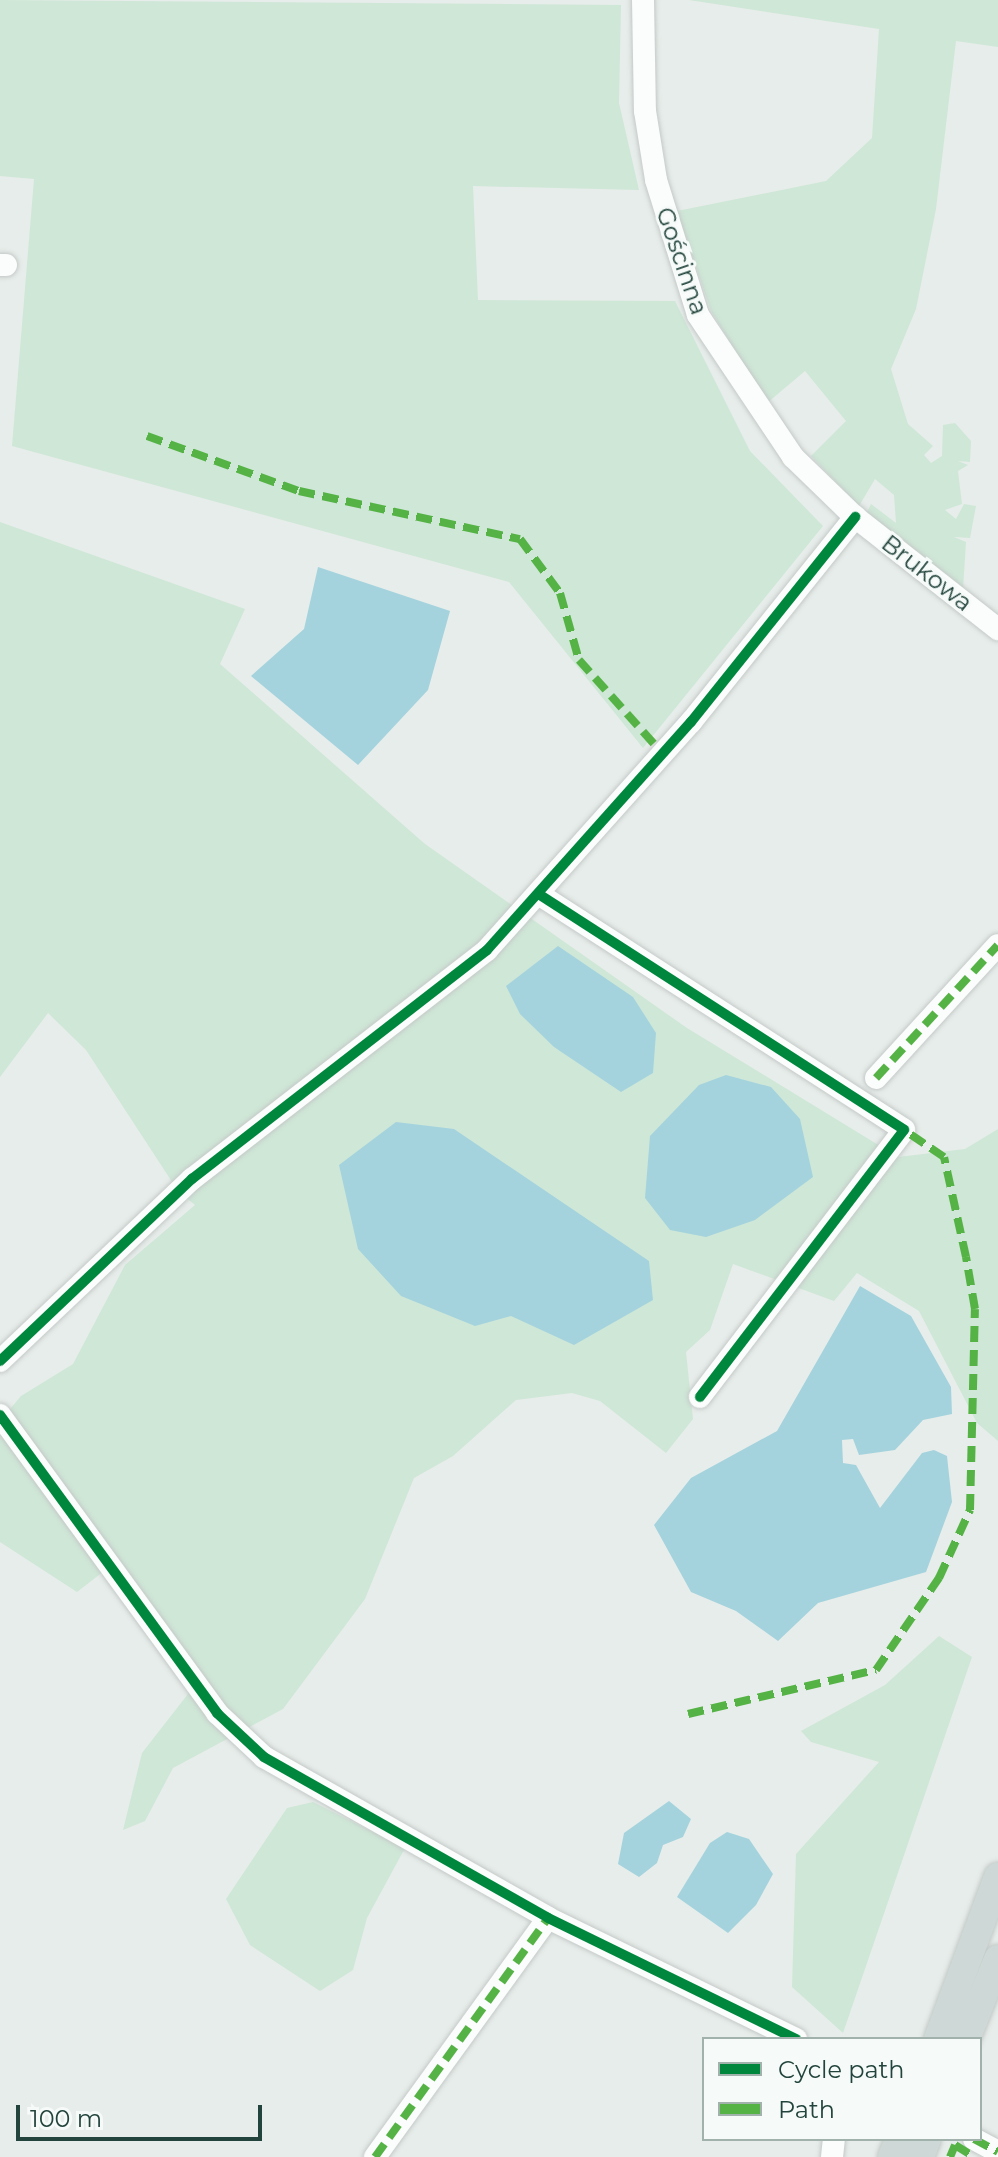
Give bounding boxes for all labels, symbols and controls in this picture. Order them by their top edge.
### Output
street label: Gościnna [650,204,714,318]
street label: Brukowa [876,529,978,617]
legend [702,2037,982,2141]
text: Cycle path [778,2055,905,2084]
scale bar [20,2089,266,2139]
text: Path [778,2095,835,2124]
text: 100 m [30,2104,102,2133]

